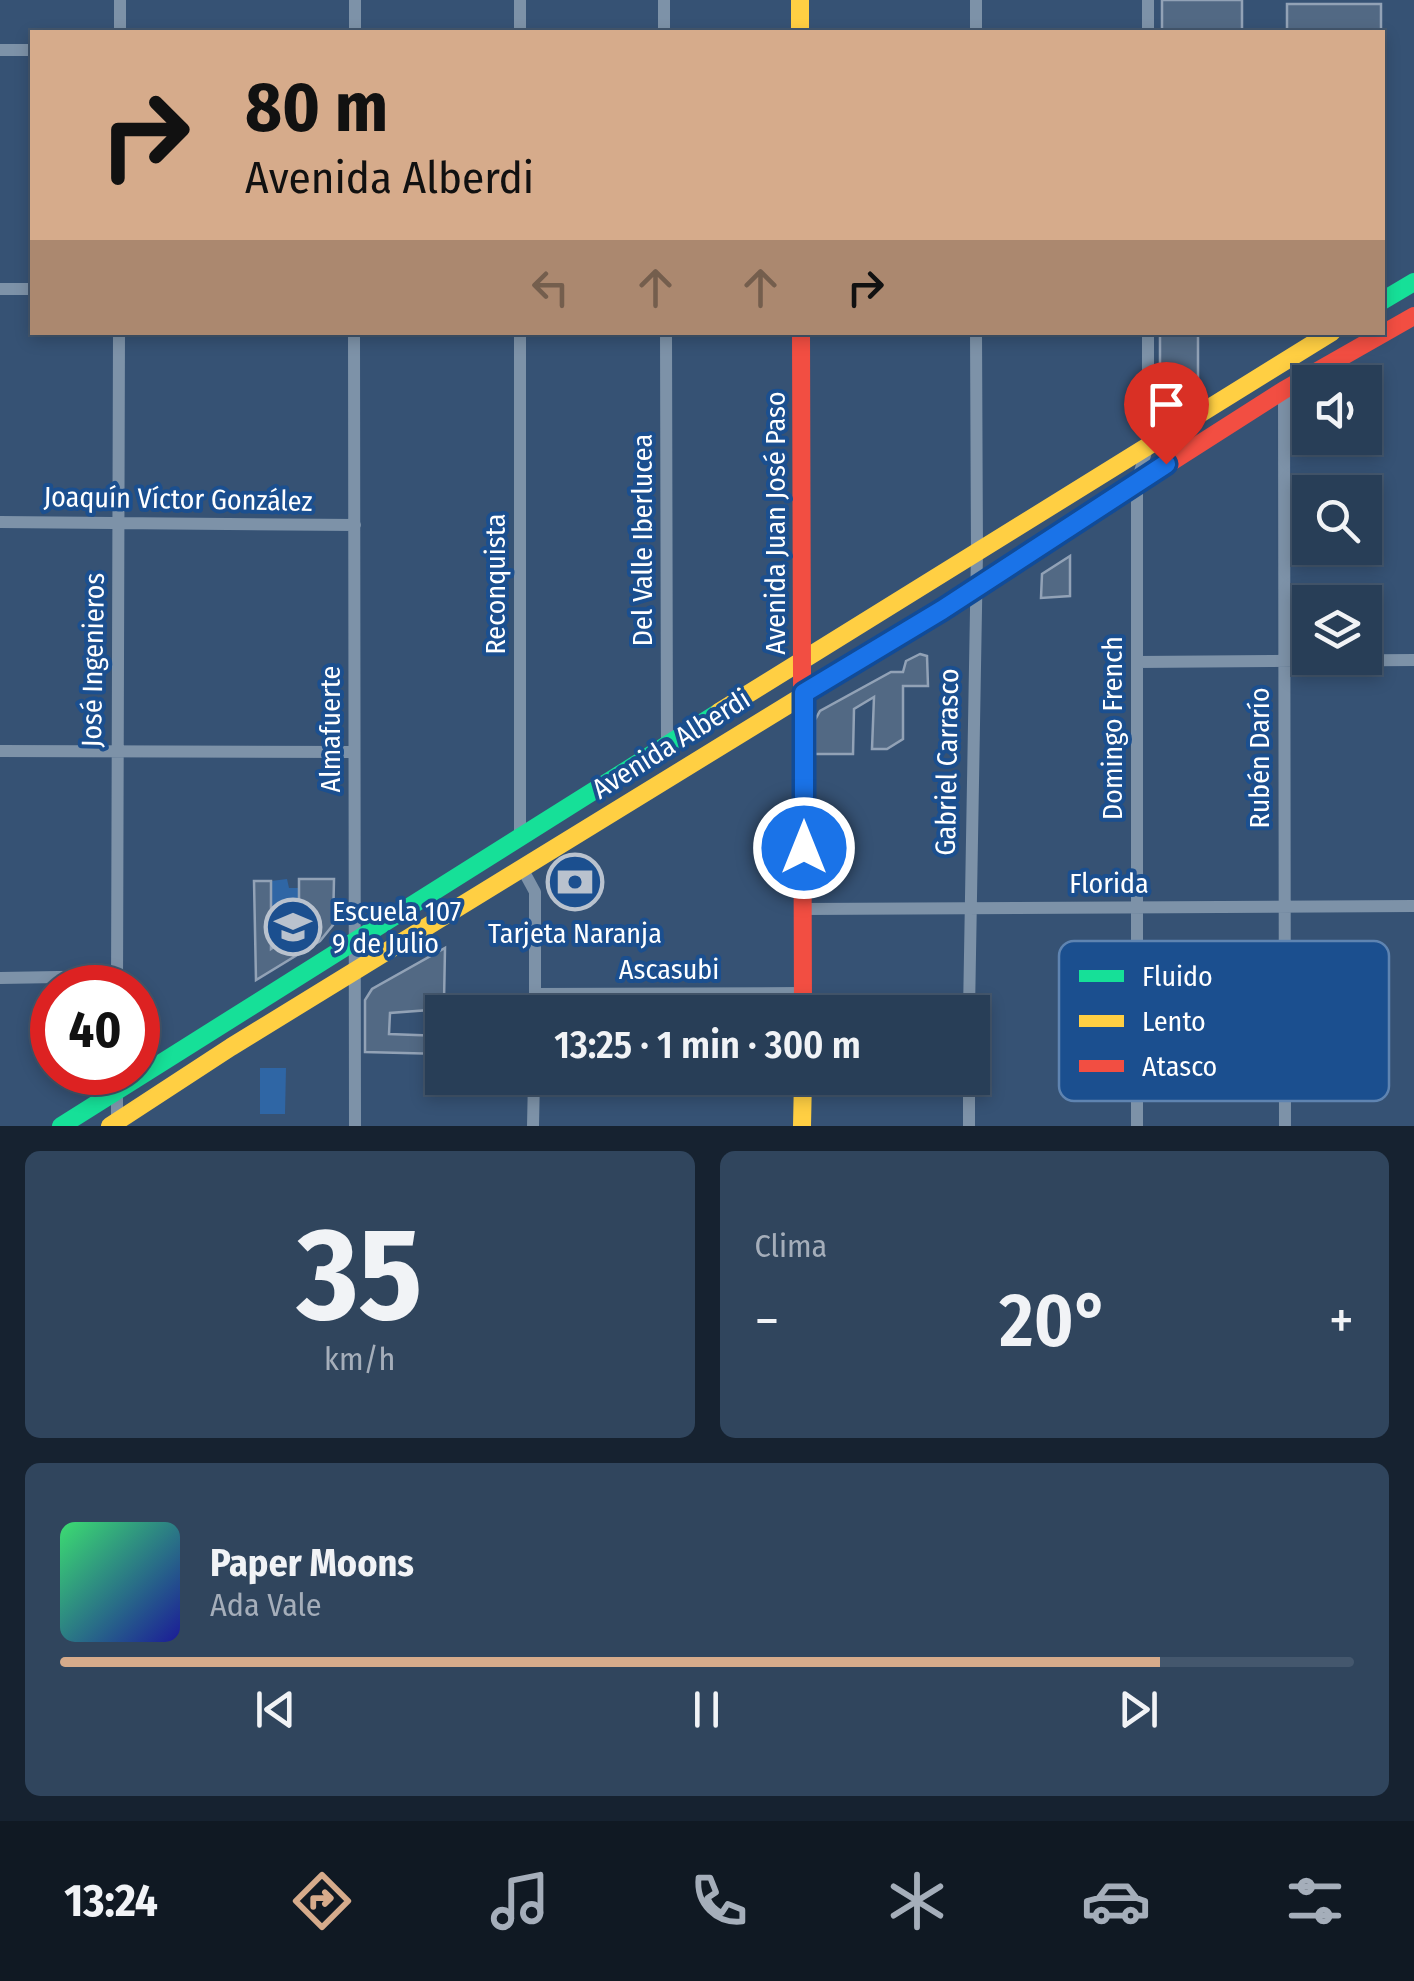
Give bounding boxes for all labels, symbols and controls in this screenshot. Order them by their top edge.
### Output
text: 80 m [245,66,388,150]
icon: right [80,70,210,200]
text: Avenida Alberdi [245,151,534,205]
icon: left [523,260,578,315]
icon: ahead [628,260,683,315]
icon: ahead [733,260,788,315]
icon: right [838,260,893,315]
pin [1124,362,1209,465]
map controls [1292,365,1382,675]
button: sound [1292,365,1382,455]
icon: arrive [1139,377,1194,432]
street label: Avenida Juan José Paso [759,391,792,655]
street label: Del Valle Iberlucea [626,434,659,646]
button: search [1292,475,1382,565]
street label: Joaquín Víctor González [43,480,313,518]
street label: Reconquista [479,514,512,654]
street label: José Ingenieros [75,572,111,748]
button: layers [1292,585,1382,675]
street label: Domingo French [1096,636,1129,820]
street label: Almafuerte [314,666,347,792]
street label: Gabriel Carrasco [929,668,965,856]
street label: Avenida Alberdi [586,682,756,806]
street label: Rubén Darío [1243,687,1276,829]
position arrow [752,796,856,900]
bank icon: Tarjeta Naranja [545,852,605,912]
street label: Florida [1069,867,1149,900]
place label: Escuela 107 9 de Julio [332,895,461,960]
school or university icon: Escuela 107 9 de Julio [263,897,323,957]
place label: Tarjeta Naranja [488,917,662,950]
legend [1059,941,1389,1101]
street label: Ascasubi [619,953,719,986]
text: Fluido [1142,960,1213,993]
speed limit sign: 40 [30,965,160,1095]
text: Lento [1142,1005,1206,1038]
text: 13:25 · 1 min · 300 m [554,1022,861,1068]
text: Atasco [1142,1050,1217,1083]
text: 35 [297,1197,422,1353]
text: Clima [755,1227,827,1265]
text: 20° [999,1276,1109,1366]
text: − [755,1288,779,1354]
text: + [1329,1288,1354,1354]
text: km/h [324,1340,395,1378]
text: Paper Moons [210,1540,414,1586]
text: Ada Vale [210,1586,322,1624]
icon: previous [248,1682,303,1737]
icon: pause [679,1682,734,1737]
icon: next [1111,1682,1166,1737]
icon: directions [287,1866,357,1936]
icon: music [485,1866,555,1936]
icon: phone [684,1866,754,1936]
icon: climate [882,1866,952,1936]
icon: car [1081,1866,1151,1936]
icon: filters [1280,1866,1350,1936]
text: 13:24 [64,1874,158,1928]

